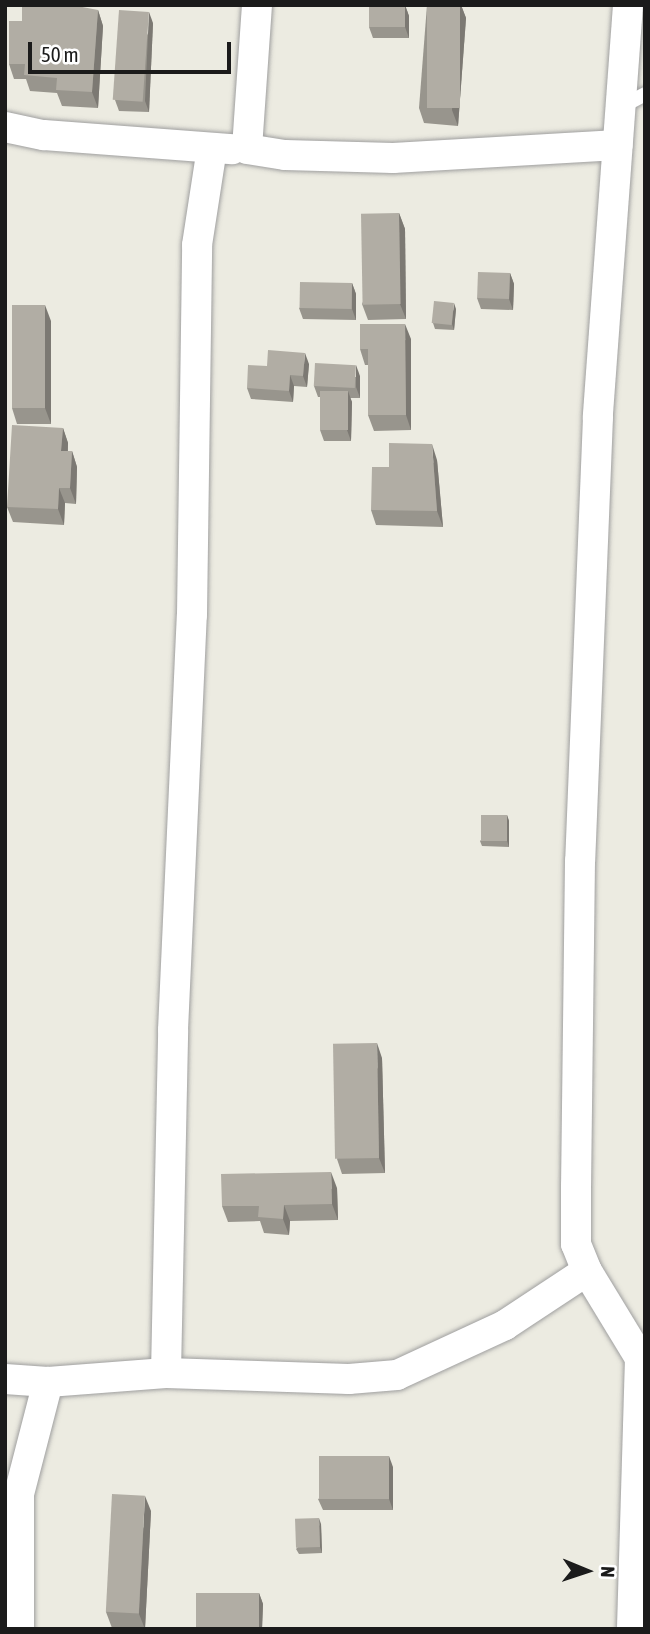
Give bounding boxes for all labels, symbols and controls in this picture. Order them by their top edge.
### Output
scale bar [32,28,234,72]
text: 50 m [41,42,79,66]
north arrow [552,1536,622,1606]
text: N [597,1566,619,1578]

